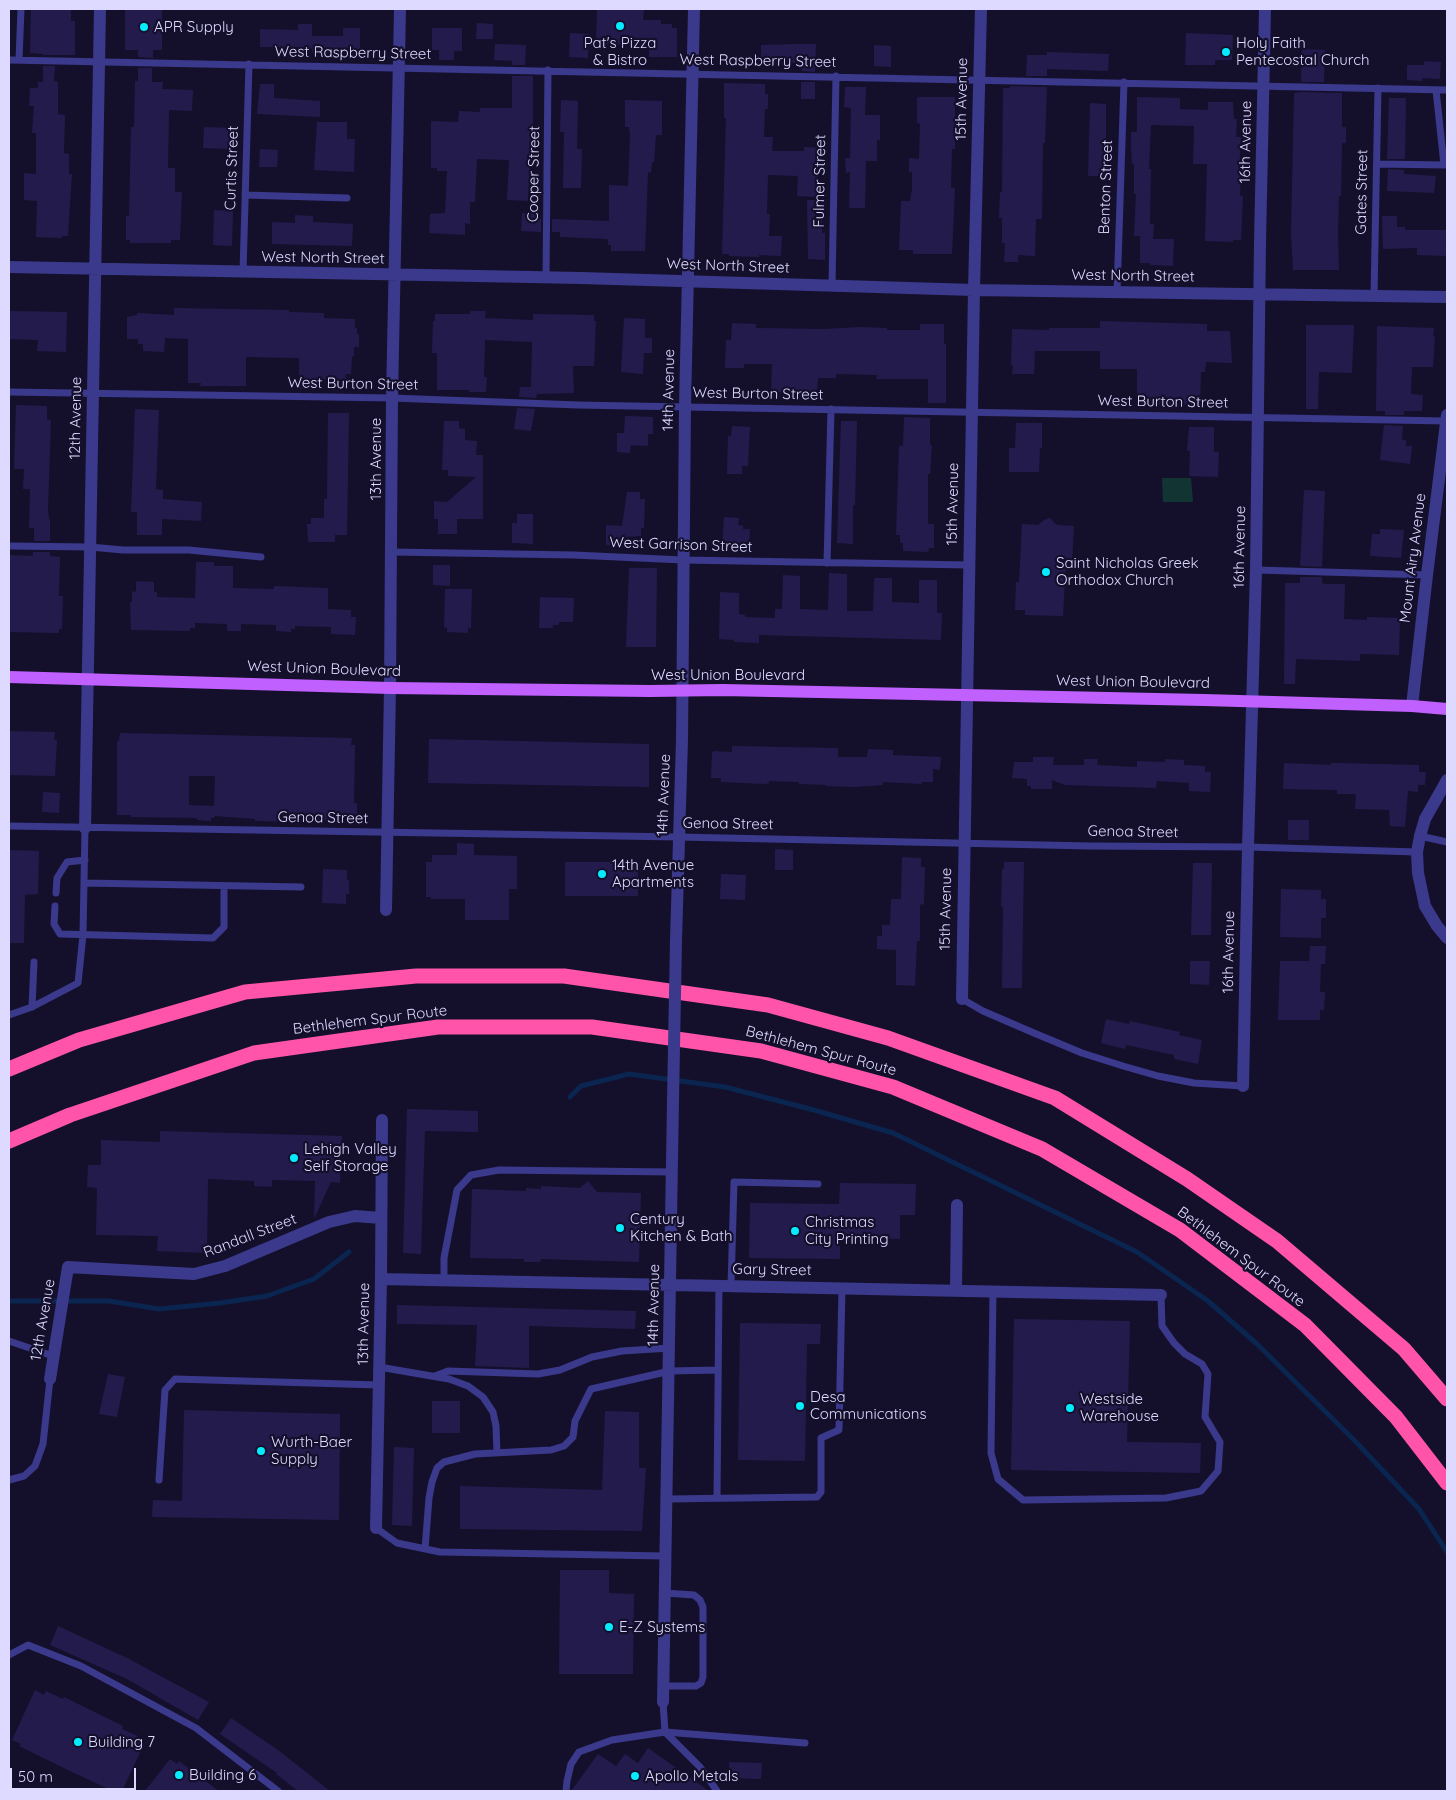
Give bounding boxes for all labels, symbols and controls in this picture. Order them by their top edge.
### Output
place label: APR Supply [154,18,234,36]
marker: Pat's Pizza & Bistro [614,20,626,32]
marker: APR Supply [138,21,150,33]
place label: Pat's Pizza & Bistro [584,34,656,69]
place label: Holy Faith Pentecostal Church [1236,34,1370,69]
street label: West Raspberry Street [274,43,432,63]
marker: Holy Faith Pentecostal Church [1220,46,1232,58]
street label: West Raspberry Street [679,51,837,71]
street label: 15th Avenue [952,57,972,141]
street label: 16th Avenue [1236,101,1256,183]
street label: Curtis Street [222,125,242,211]
street label: Cooper Street [524,126,544,222]
street label: Fulmer Street [810,134,830,228]
street label: Benton Street [1095,139,1117,235]
street label: Gates Street [1352,149,1372,235]
street label: West North Street [261,248,385,268]
street label: West North Street [666,255,790,277]
street label: West North Street [1071,266,1195,286]
street label: 14th Avenue [659,349,679,431]
street label: West Burton Street [287,374,419,394]
street label: 12th Avenue [66,376,86,460]
street label: West Burton Street [692,384,824,404]
street label: West Burton Street [1097,392,1229,412]
street label: 13th Avenue [367,418,385,500]
street label: 15th Avenue [943,462,963,546]
street label: Mount Airy Avenue [1396,492,1430,624]
street label: 16th Avenue [1230,506,1250,588]
street label: West Garrison Street [609,534,753,556]
place label: Saint Nicholas Greek Orthodox Church [1056,554,1199,589]
marker: Saint Nicholas Greek Orthodox Church [1040,566,1052,578]
street label: West Union Boulevard [247,657,401,681]
street label: West Union Boulevard [651,666,805,684]
street label: West Union Boulevard [1056,672,1210,692]
street label: 14th Avenue [654,754,674,836]
street label: Genoa Street [277,808,369,828]
street label: Genoa Street [682,814,774,834]
street label: Genoa Street [1087,822,1179,842]
place label: 14th Avenue Apartments [612,856,694,891]
street label: 15th Avenue [936,867,956,951]
marker: 14th Avenue Apartments [596,868,608,880]
street label: 16th Avenue [1219,911,1239,993]
street label: Bethlehem Spur Route [292,1002,448,1038]
street label: Bethlehem Spur Route [744,1022,898,1080]
place label: Lehigh Valley Self Storage [304,1140,397,1175]
marker: Lehigh Valley Self Storage [288,1152,300,1164]
street label: Bethlehem Spur Route [1174,1203,1308,1311]
street label: Randall Street [201,1210,299,1262]
place label: Century Kitchen & Bath [630,1210,733,1245]
place label: Christmas City Printing [805,1213,889,1248]
marker: Century Kitchen & Bath [614,1222,626,1234]
marker: Christmas City Printing [789,1225,801,1237]
street label: Gary Street [732,1260,812,1280]
street label: 14th Avenue [644,1264,664,1346]
street label: 12th Avenue [27,1278,59,1362]
street label: 13th Avenue [354,1283,374,1365]
place label: Desa Communications [810,1388,927,1423]
place label: Westside Warehouse [1080,1390,1159,1425]
marker: Desa Communications [794,1400,806,1412]
marker: Westside Warehouse [1064,1402,1076,1414]
place label: Wurth-Baer Supply [271,1433,352,1468]
marker: Wurth-Baer Supply [255,1445,267,1457]
place label: E-Z Systems [619,1618,705,1636]
marker: E-Z Systems [603,1621,615,1633]
place label: Building 7 [88,1733,155,1751]
marker: Building 7 [72,1736,84,1748]
scale bar [12,1758,139,1790]
place label: Building 6 [189,1766,256,1784]
text: 50 m [18,1767,53,1786]
place label: Apollo Metals [645,1767,738,1785]
marker: Building 6 [173,1769,185,1781]
marker: Apollo Metals [629,1770,641,1782]

